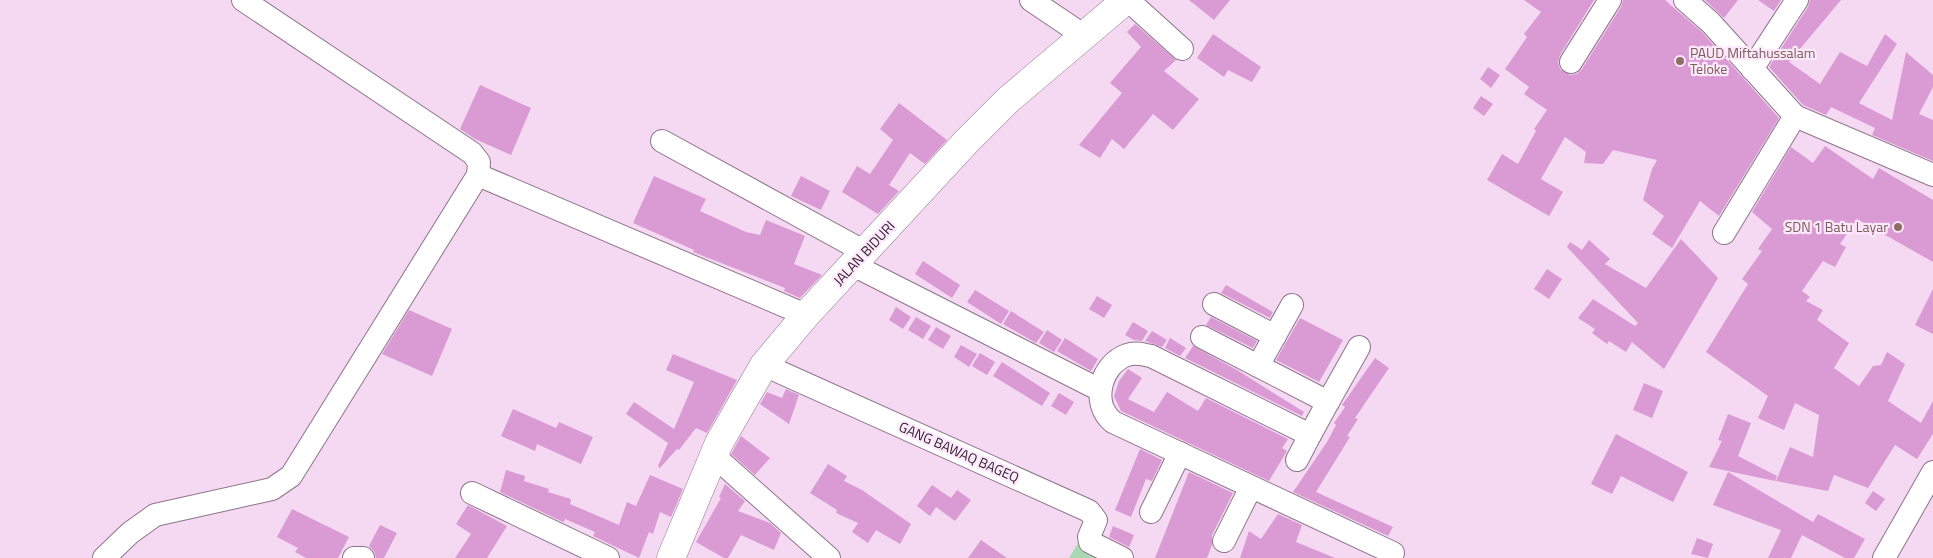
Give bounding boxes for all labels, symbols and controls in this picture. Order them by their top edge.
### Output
place label: PAUD Miftahussalam Teloke [1690,42,1816,79]
marker: PAUD Miftahussalam Teloke [1674,55,1686,67]
street label: JALAN BIDURI [828,215,899,290]
place label: SDN 1 Batu Layar [1785,216,1888,237]
marker: SDN 1 Batu Layar [1892,221,1904,233]
street label: GANG BAWAQ BAGEQ [896,416,1023,487]

